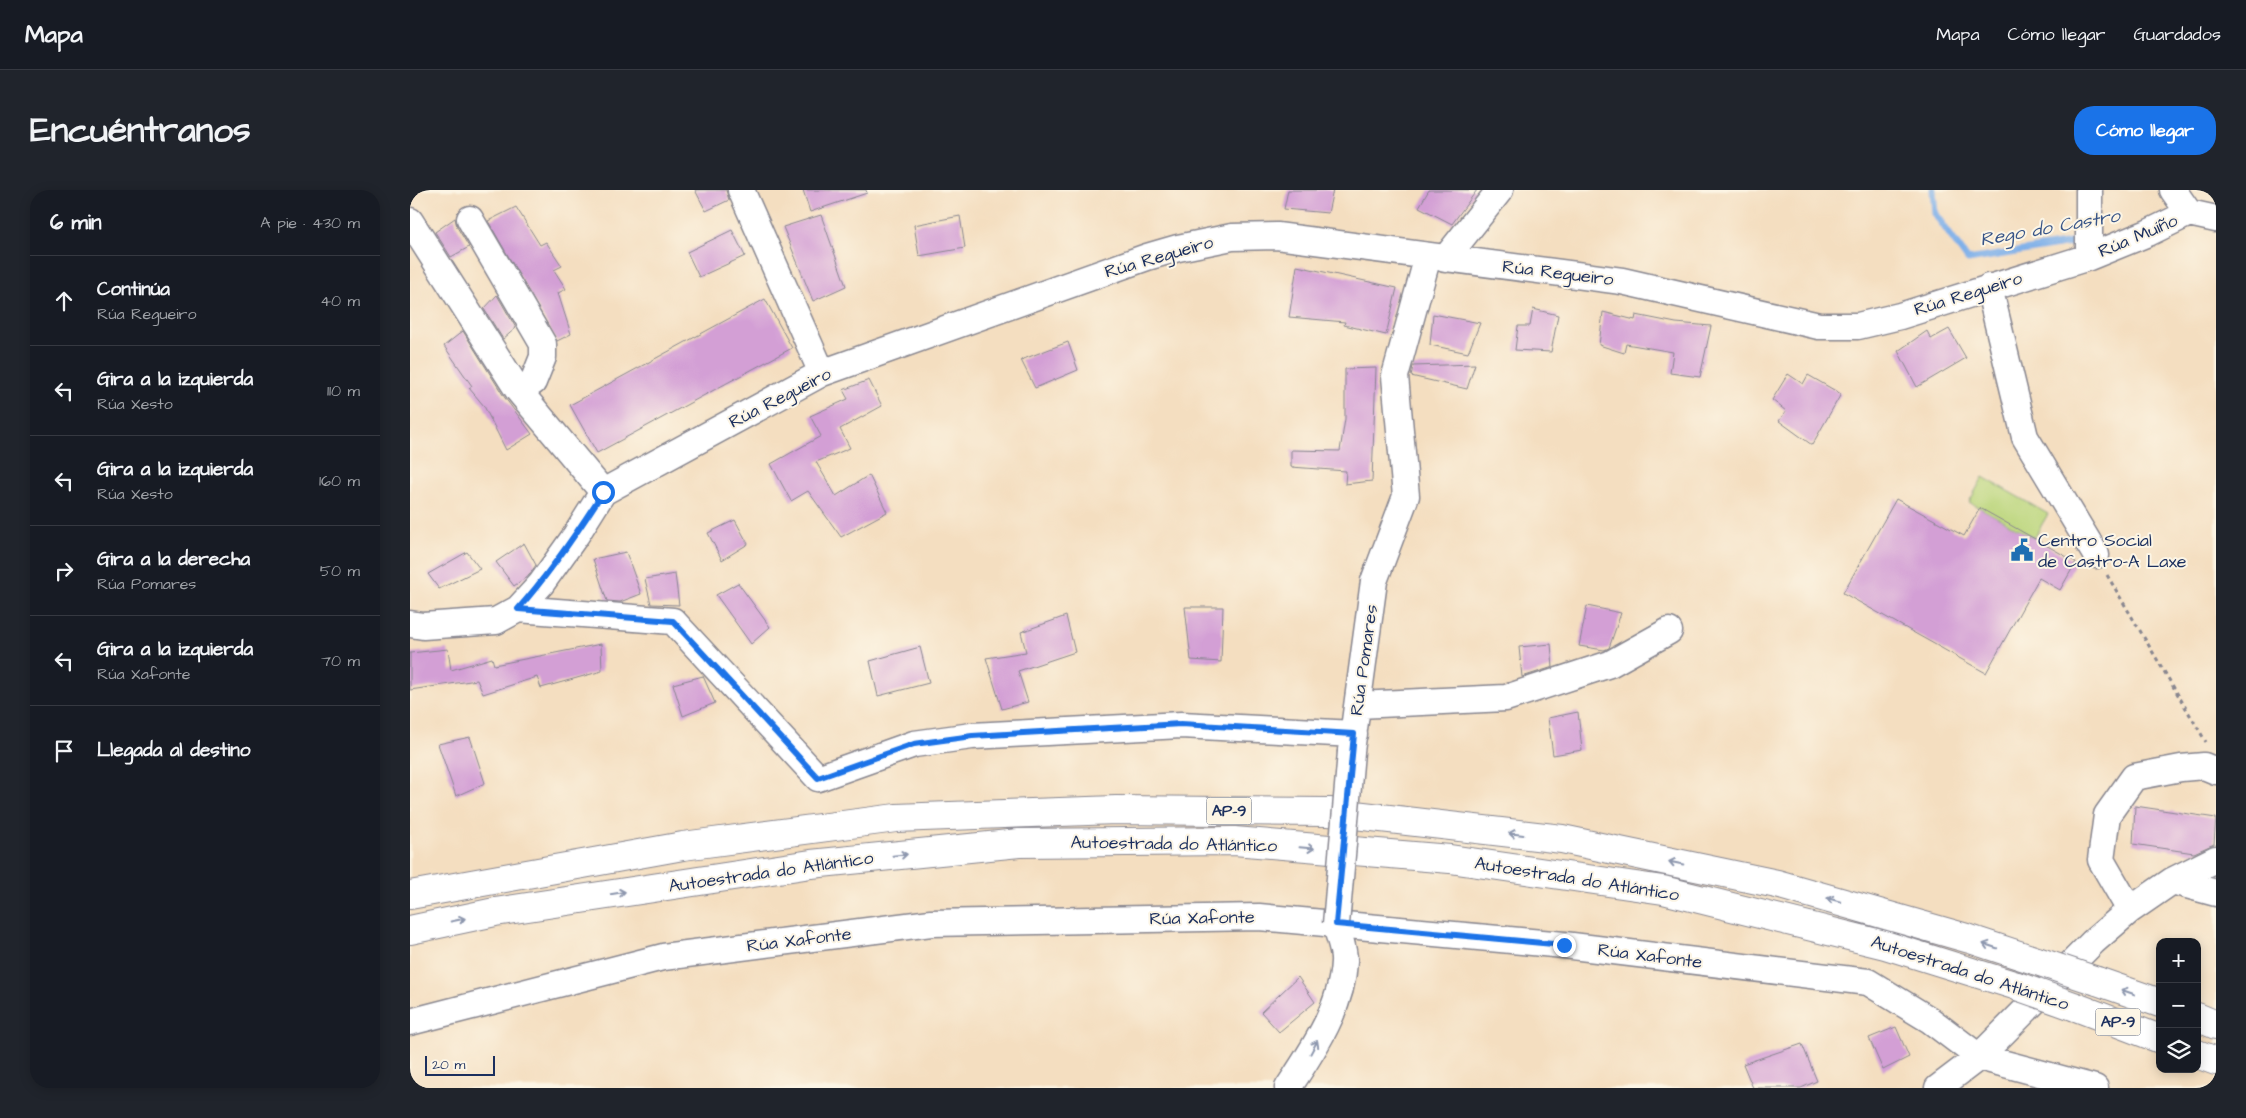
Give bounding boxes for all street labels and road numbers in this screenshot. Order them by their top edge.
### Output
street label: Rúa Muíño [2094,208,2182,264]
street label: Rúa Regueiro [1102,230,1216,285]
street label: Rúa Regueiro [1501,254,1615,293]
street label: Rúa Regueiro [1911,266,2025,323]
street label: Rúa Regueiro [724,361,836,435]
street label: Rúa Pomares [1344,603,1384,717]
road number: AP-9 [1206,798,1252,824]
street label: Autoestrada do Atlántico [1070,830,1278,858]
street label: Autoestrada do Atlántico [667,845,875,899]
street label: Autoestrada do Atlántico [1473,850,1681,908]
street label: Rúa Xafonte [1149,905,1255,931]
street label: Rúa Xafonte [745,921,853,959]
street label: Autoestrada do Atlántico [1868,929,2072,1017]
street label: Rúa Xafonte [1596,937,1704,975]
road number: AP-9 [2096,1009,2140,1036]

